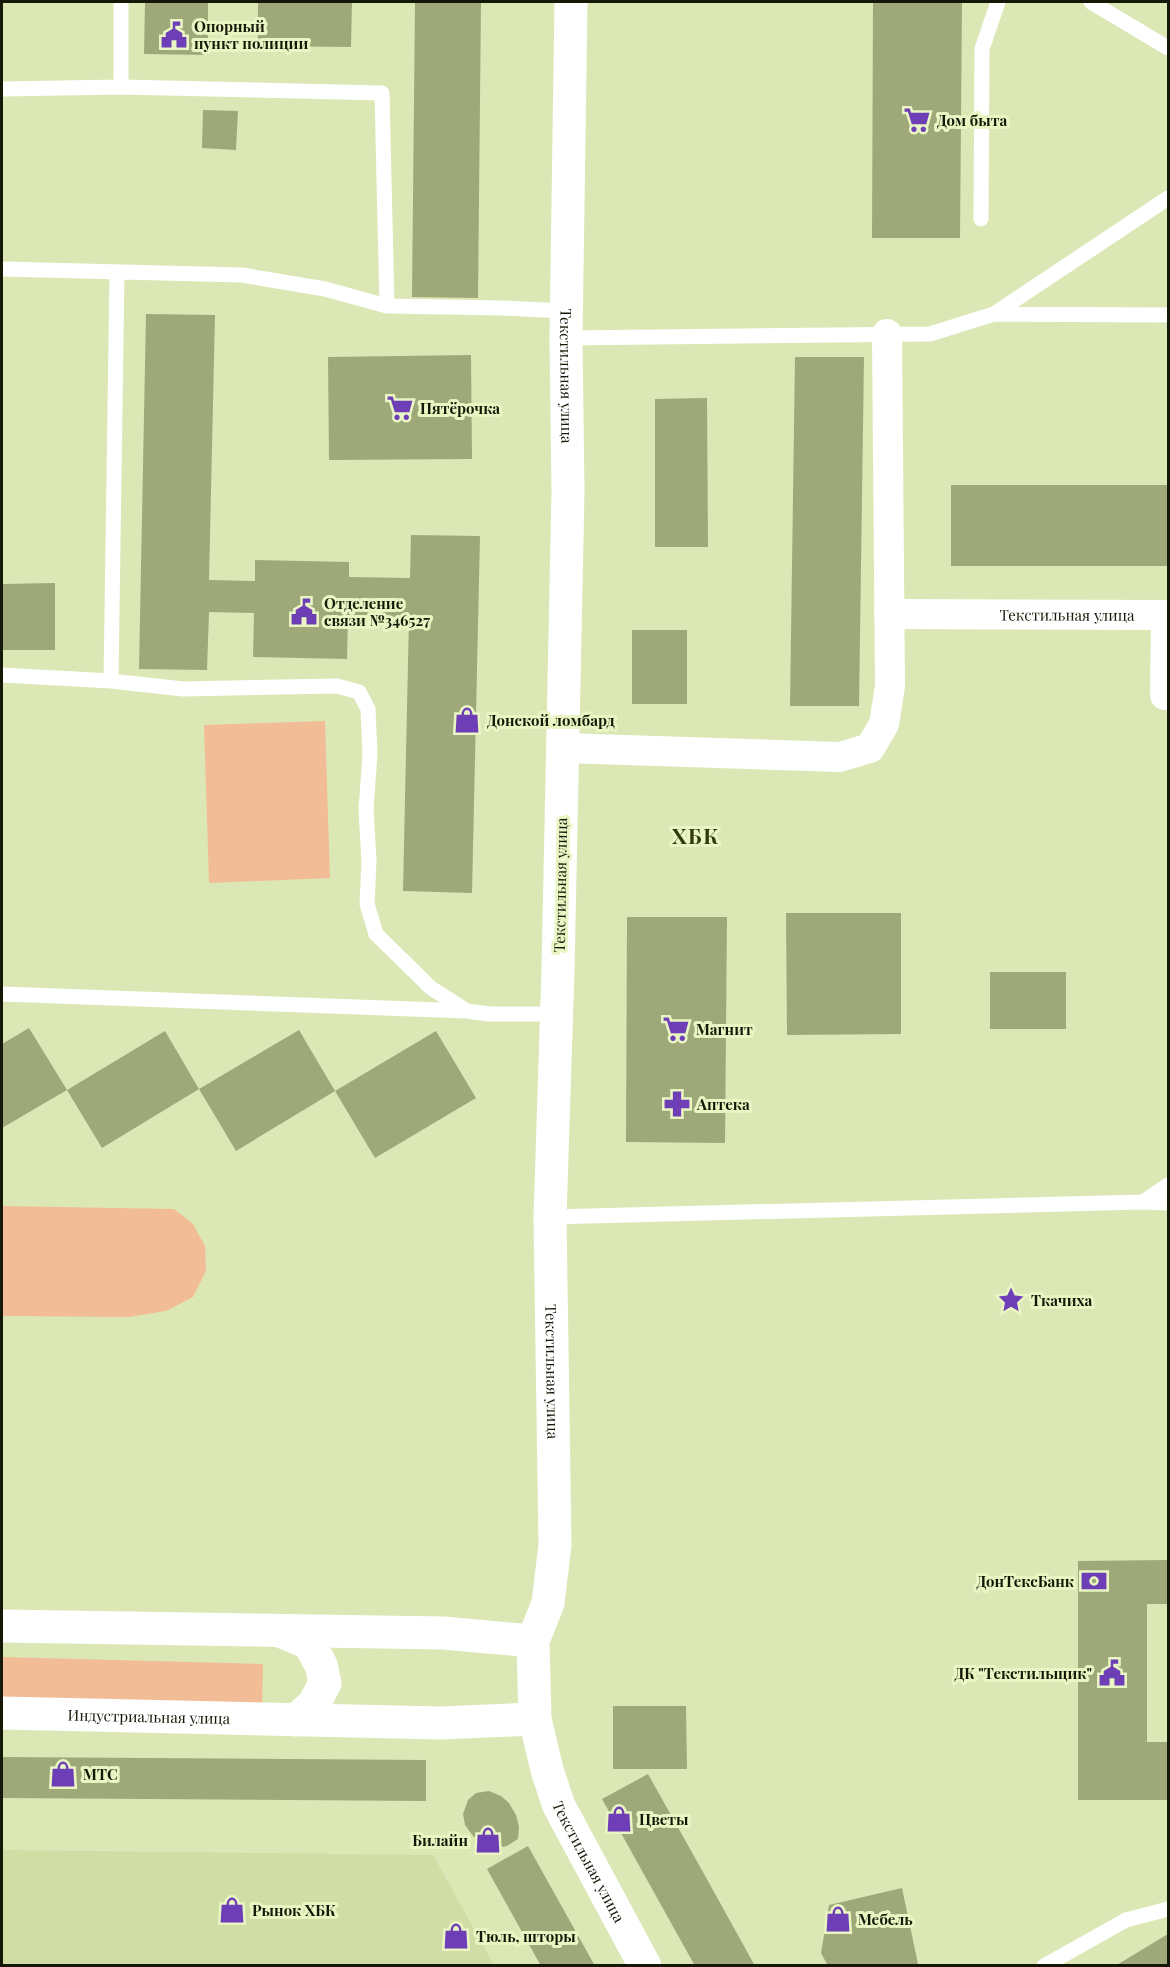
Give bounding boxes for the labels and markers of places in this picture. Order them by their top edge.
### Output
place label: Опорный пункт полиции [194,16,308,53]
public building icon: Опорный пункт полиции [159,20,189,50]
supermarket icon: Дом быта [902,105,932,135]
place label: Дом быта [937,110,1007,130]
supermarket icon: Пятёрочка [385,393,415,423]
place label: Пятёрочка [420,398,500,418]
place label: Отделение связи №346527 [324,593,430,630]
public building icon: Отделение связи №346527 [289,597,319,627]
shop icon: Донской ломбард [452,705,482,735]
place label: Донской ломбард [487,710,615,730]
supermarket icon: Магнит [661,1014,691,1044]
place label: Магнит [696,1019,753,1039]
pharmacy icon: Аптека [662,1089,692,1119]
place label: Аптека [696,1094,750,1114]
place icon: Ткачиха [996,1285,1026,1315]
place label: Ткачиха [1031,1290,1093,1310]
bank icon: ДонТексБанк [1079,1566,1109,1596]
place label: ДонТексБанк [977,1571,1075,1591]
public building icon: ДК "Текстильщик" [1097,1658,1127,1688]
place label: ДК "Текстильщик" [955,1663,1092,1683]
shop icon: МТС [48,1759,78,1789]
place label: МТС [83,1764,118,1784]
shop icon: Цветы [604,1804,634,1834]
place label: Цветы [639,1809,689,1829]
shop icon: Билайн [473,1825,503,1855]
place label: Билайн [412,1830,468,1850]
shop icon: Рынок ХБК [217,1895,247,1925]
place label: Рынок ХБК [252,1900,336,1920]
shop icon: Мебель [823,1904,853,1934]
place label: Мебель [858,1909,913,1929]
shop icon: Тюль, шторы [441,1921,471,1951]
place label: Тюль, шторы [476,1926,576,1946]

